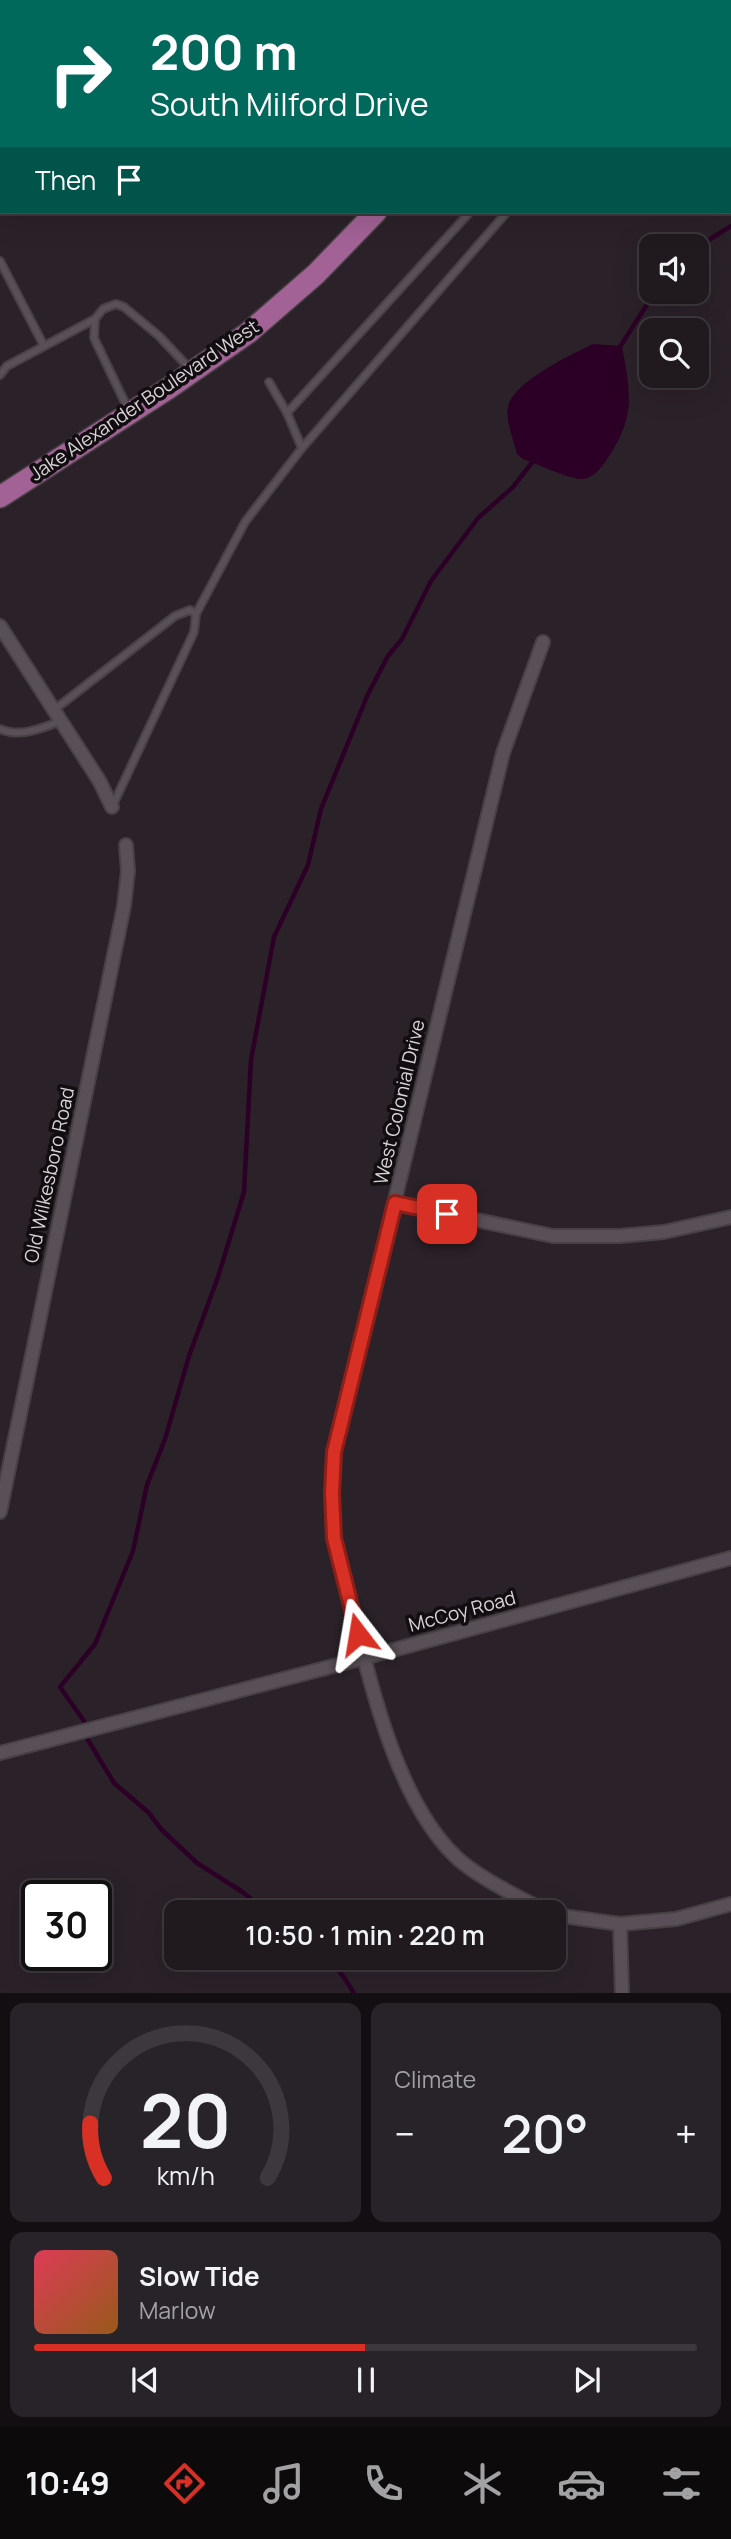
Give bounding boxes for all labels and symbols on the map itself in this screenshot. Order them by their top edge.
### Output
street label: Jake Alexander Boulevard West [24,313,264,487]
street label: West Colonial Drive [367,1017,431,1187]
street label: Old Wilkesboro Road [18,1085,80,1265]
pin [417,1184,477,1244]
street label: McCoy Road [406,1584,518,1638]
position arrow [321,1597,395,1671]
speed limit sign: 30 [21,1880,112,1971]

